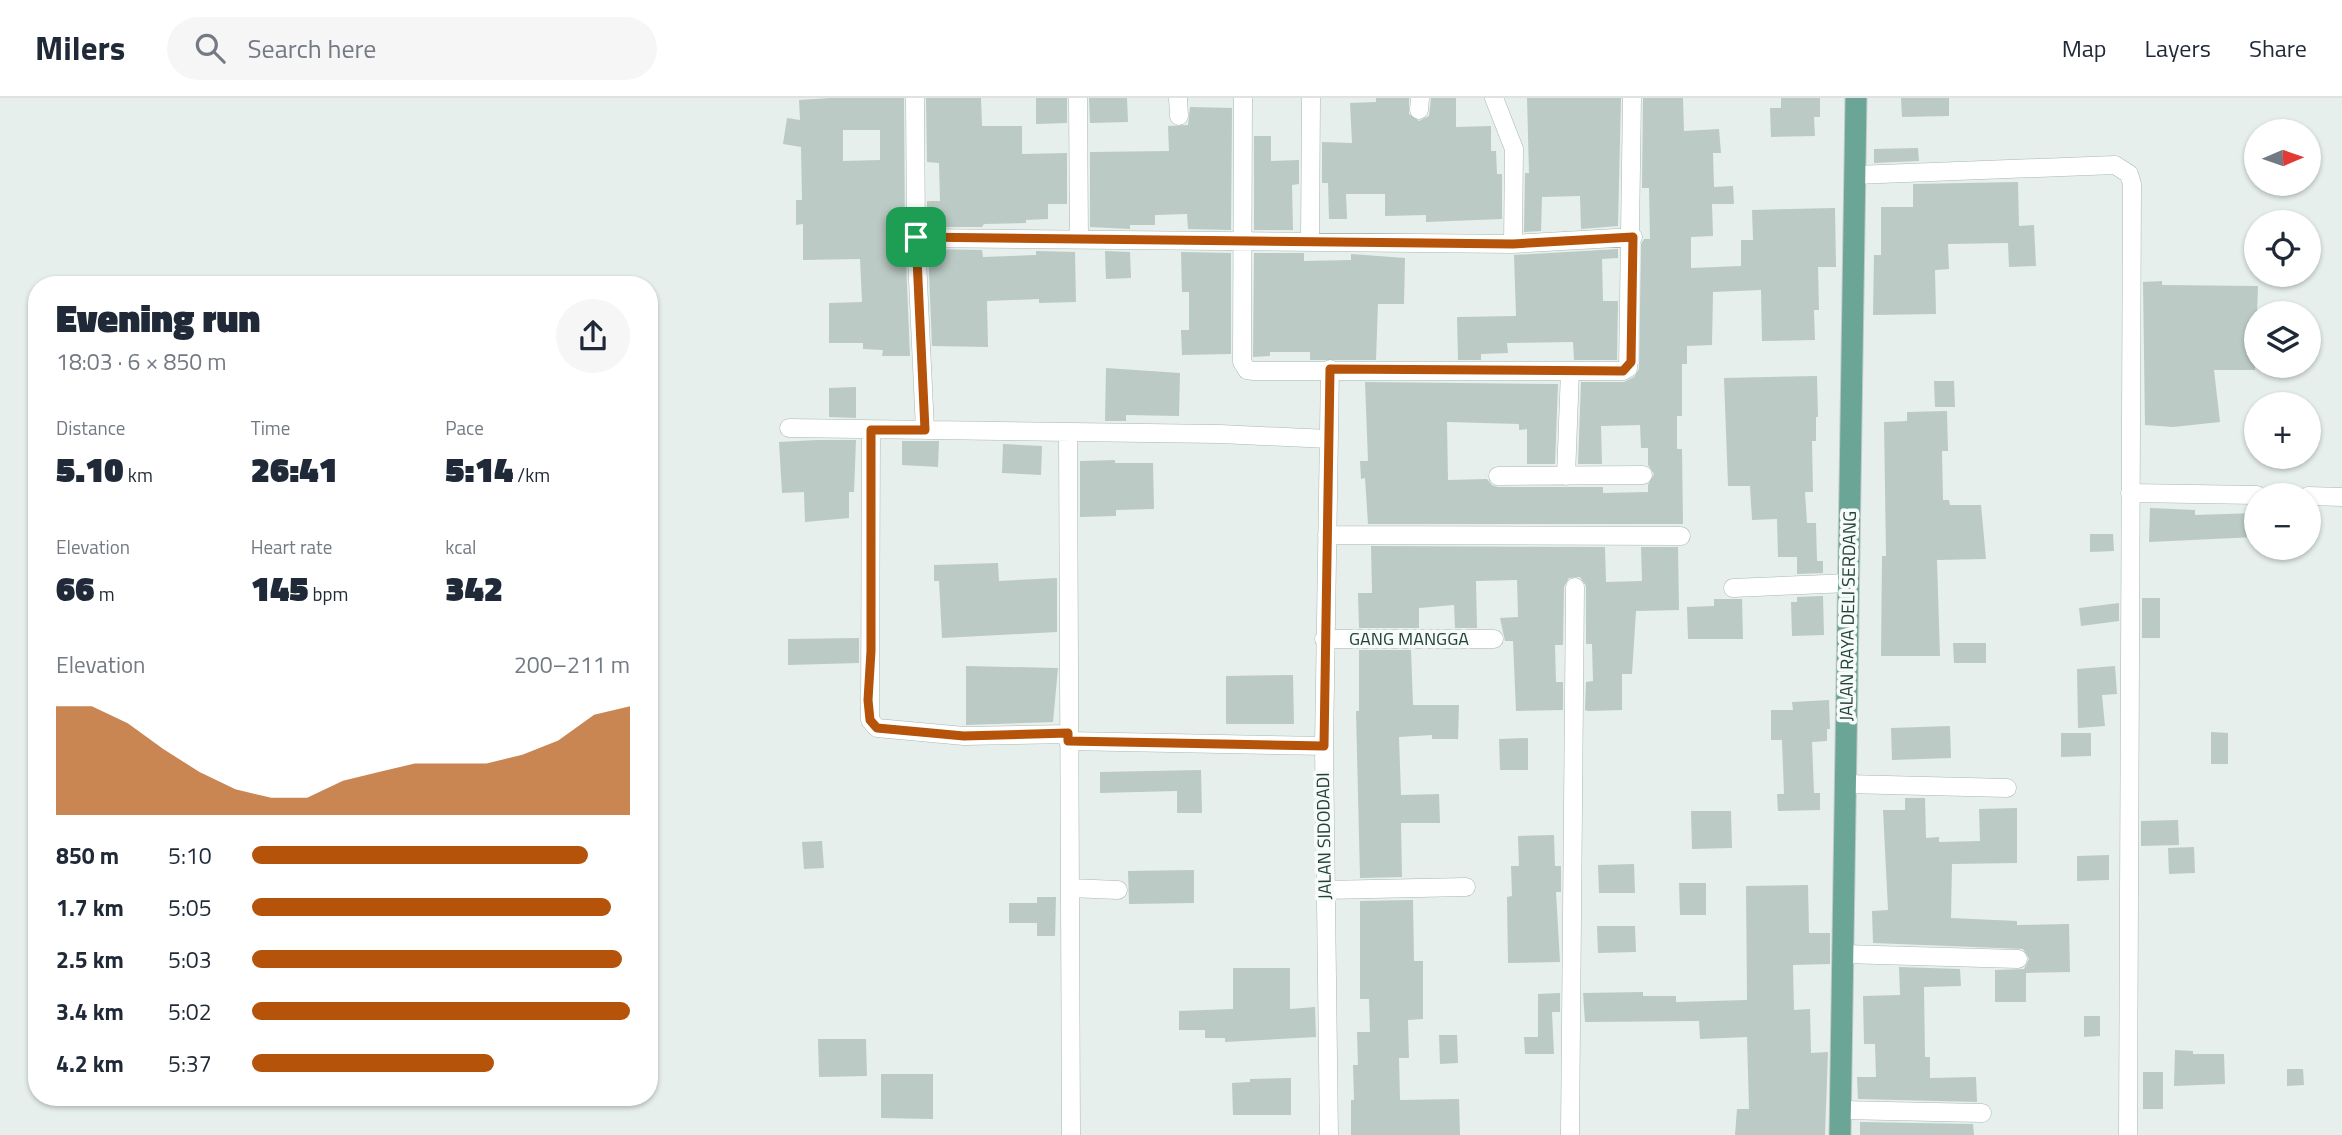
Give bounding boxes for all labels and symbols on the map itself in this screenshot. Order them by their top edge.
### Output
north arrow [2244,119,2320,196]
pin [886,207,946,267]
street label: JALAN RAYA DELI SERDANG [1832,511,1863,721]
street label: GANG MANGGA [1349,625,1469,652]
street label: JALAN SIDODADI [1309,772,1338,900]

